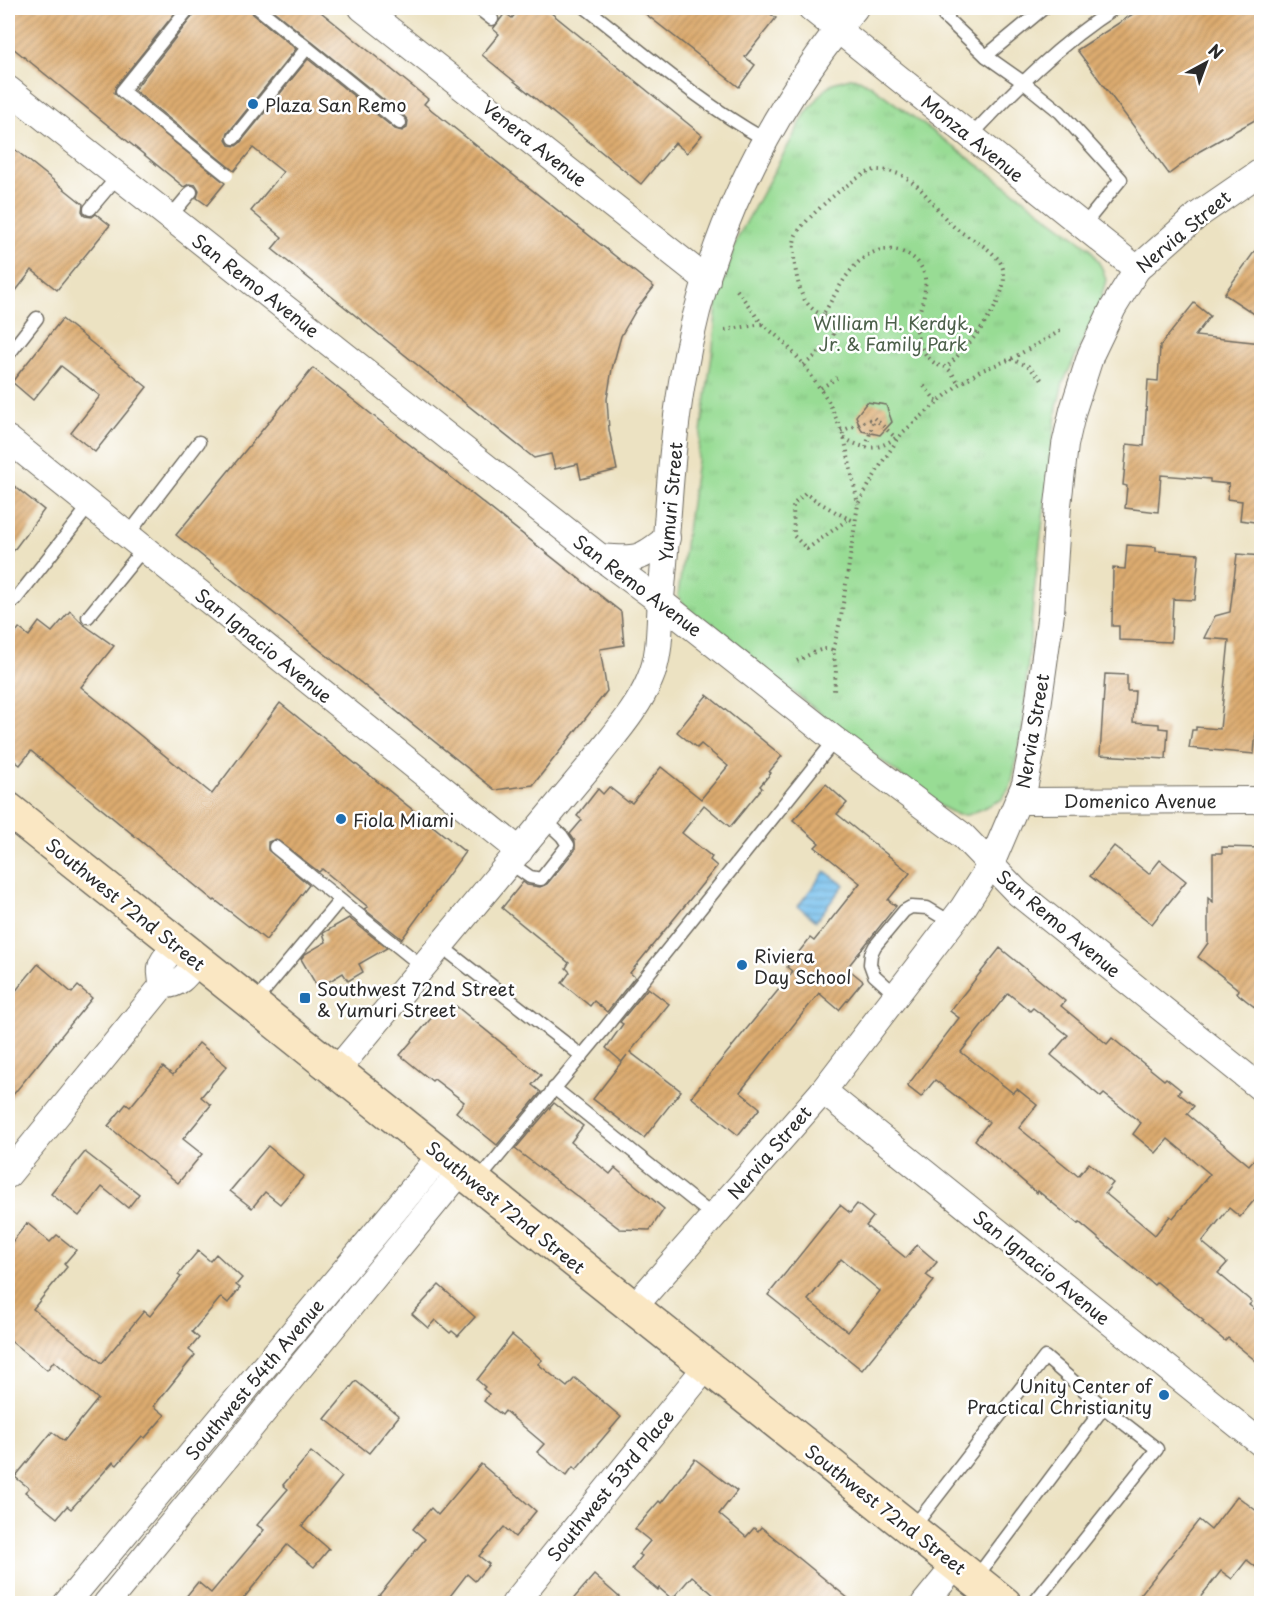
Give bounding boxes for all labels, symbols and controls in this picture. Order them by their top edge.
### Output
north arrow [1176,33,1236,93]
text: N [1204,38,1229,64]
street label: Monza Avenue [916,88,1030,188]
place label: Plaza San Remo [265,91,406,118]
street label: Venera Avenue [477,93,593,193]
marker: Plaza San Remo [246,97,260,111]
street label: Nervia Street [1130,183,1236,279]
street label: San Remo Avenue [187,227,326,344]
park label: William H. Kerdyk, Jr. & Family Park [813,309,973,357]
street label: Yumuri Street [651,441,689,563]
street label: San Remo Avenue [568,528,708,643]
street label: San Ignacio Avenue [190,581,338,709]
street label: Nervia Street [1009,671,1055,791]
street label: Domenico Avenue [1064,787,1217,814]
place label: Fiola Miami [353,806,454,833]
marker: Fiola Miami [334,812,348,826]
street label: Southwest 72nd Street [41,831,211,977]
street label: San Remo Avenue [991,863,1127,983]
place label: Riviera Day School [754,942,851,990]
marker: Riviera Day School [735,958,749,972]
place label: Southwest 72nd Street & Yumuri Street [317,975,515,1023]
marker: Southwest 72nd Street & Yumuri Street [298,991,312,1005]
street label: Nervia Street [721,1099,817,1205]
street label: Southwest 72nd Street [421,1134,591,1280]
street label: San Ignacio Avenue [968,1203,1116,1331]
street label: Southwest 54th Avenue [178,1292,330,1466]
place label: Unity Center of Practical Christianity [967,1372,1154,1420]
marker: Unity Center of Practical Christianity [1157,1388,1171,1402]
street label: Southwest 53rd Place [540,1403,680,1567]
street label: Southwest 72nd Street [800,1437,972,1581]

